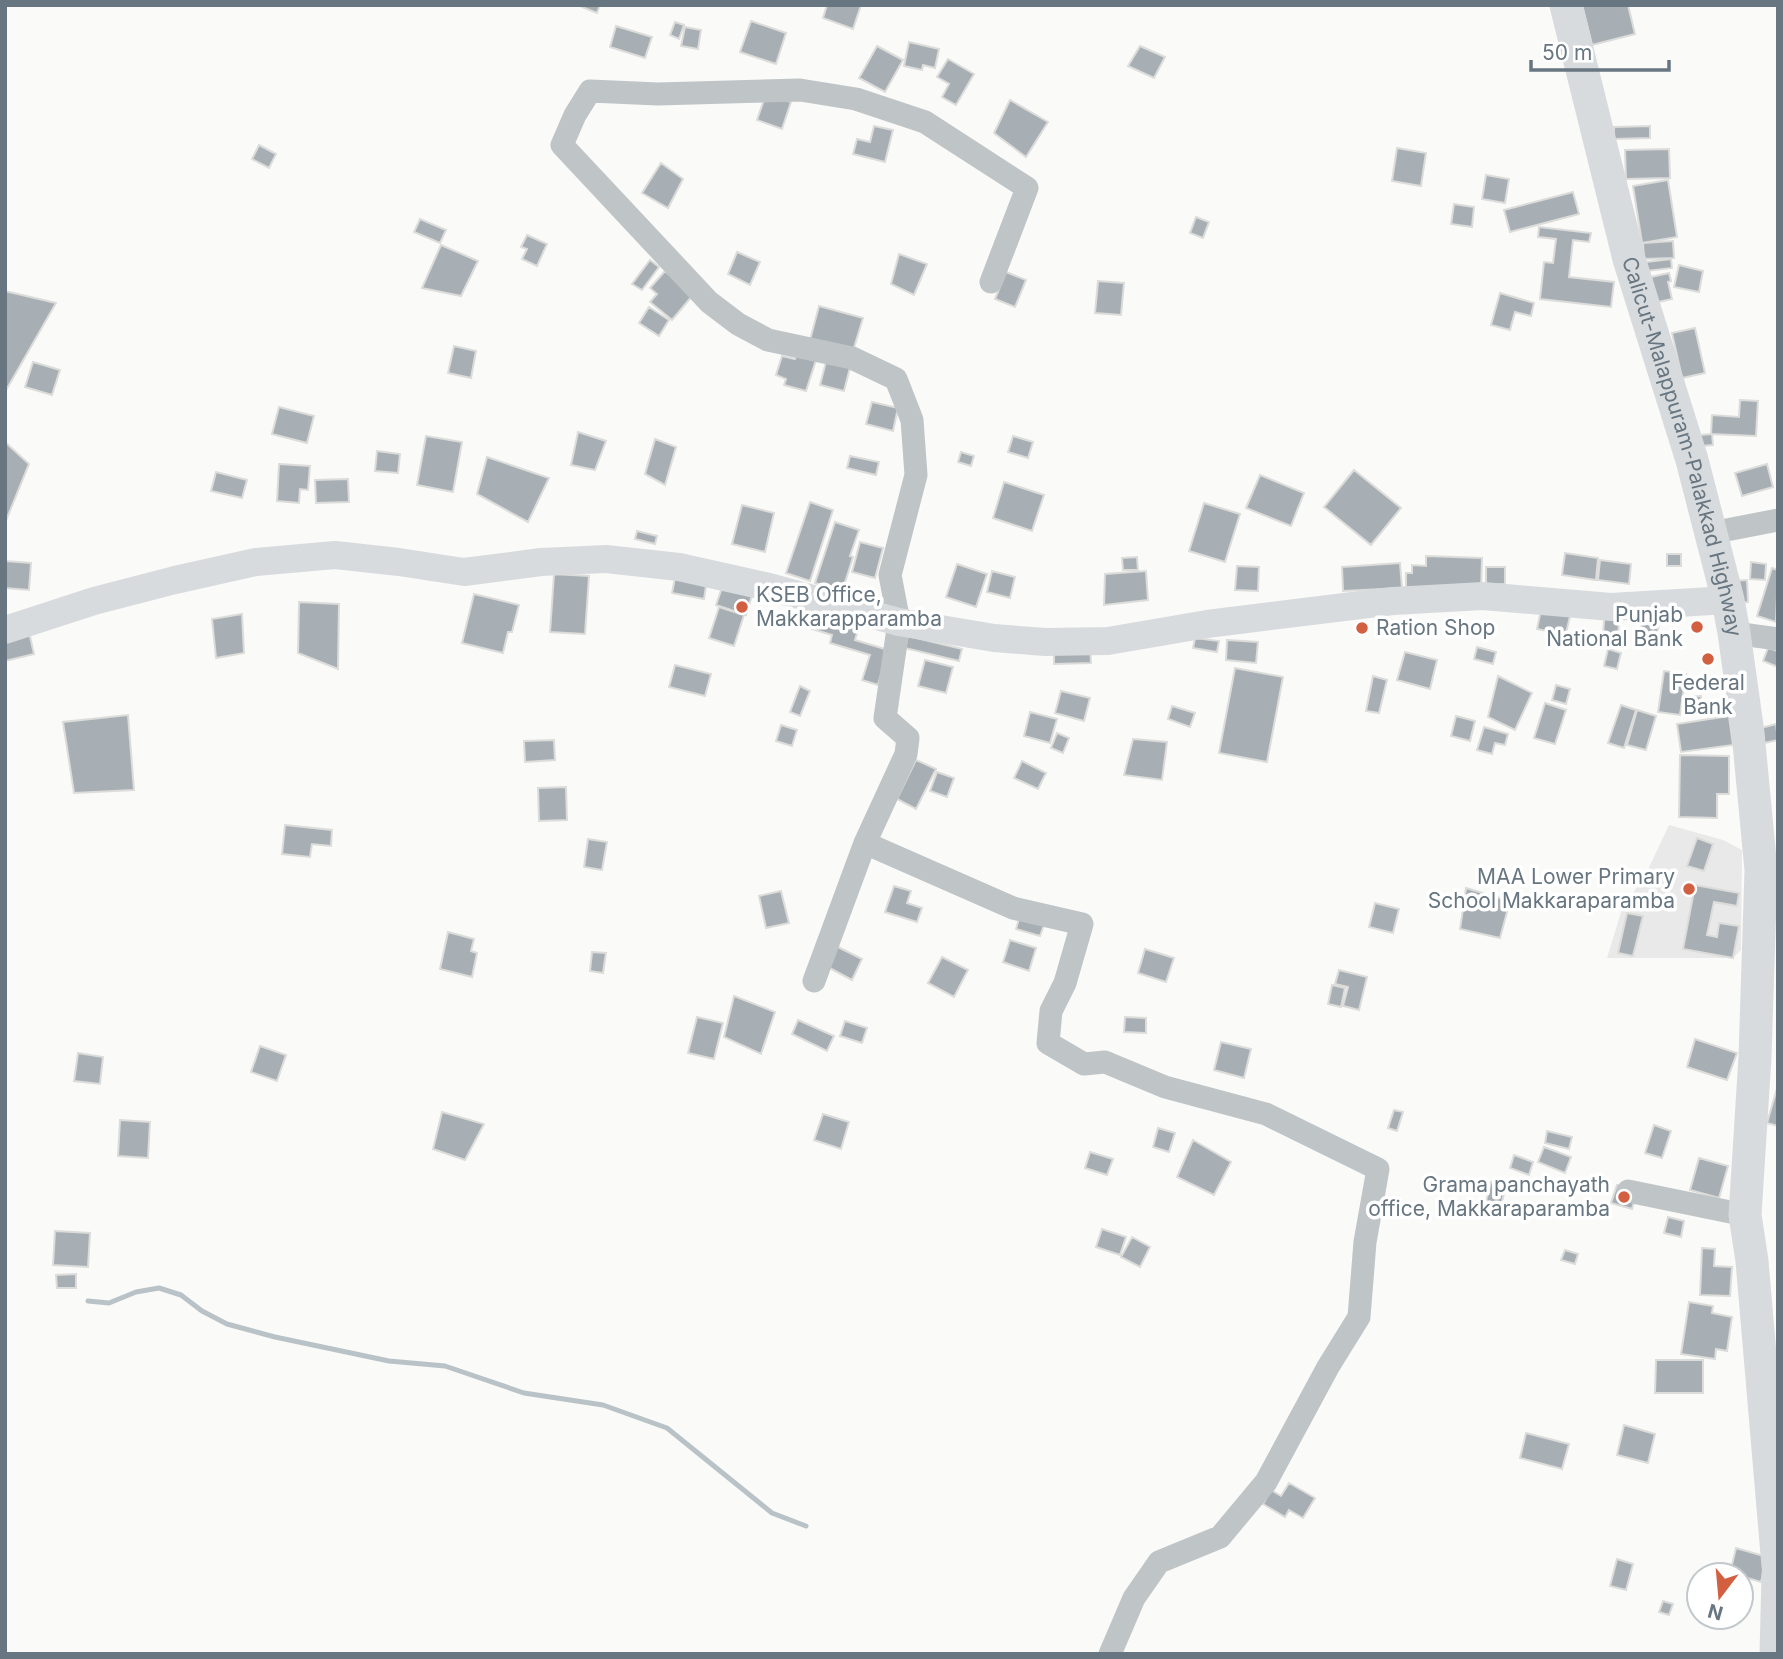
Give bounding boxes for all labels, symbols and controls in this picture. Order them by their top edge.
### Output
scale bar [1531,28,1669,72]
text: 50 m [1542,40,1592,65]
street label: Calicut-Malappuram-Palakkad Highway [1617,254,1747,639]
place label: KSEB Office, Makkarapparamba [756,582,942,631]
marker: KSEB Office, Makkarapparamba [734,599,750,615]
place label: Punjab National Bank [1546,602,1683,651]
place label: Ration Shop [1376,615,1495,640]
marker: Punjab National Bank [1689,619,1705,635]
marker: Ration Shop [1354,620,1370,636]
marker: Federal Bank [1700,651,1716,667]
place label: Federal Bank [1671,670,1745,719]
place label: MAA Lower Primary School Makkaraparamba [1428,864,1675,913]
marker: MAA Lower Primary School Makkaraparamba [1681,881,1697,897]
place label: Grama panchayath office, Makkaraparamba [1368,1172,1610,1221]
marker: Grama panchayath office, Makkaraparamba [1616,1189,1632,1205]
north arrow [1685,1561,1755,1631]
text: N [1705,1599,1726,1625]

